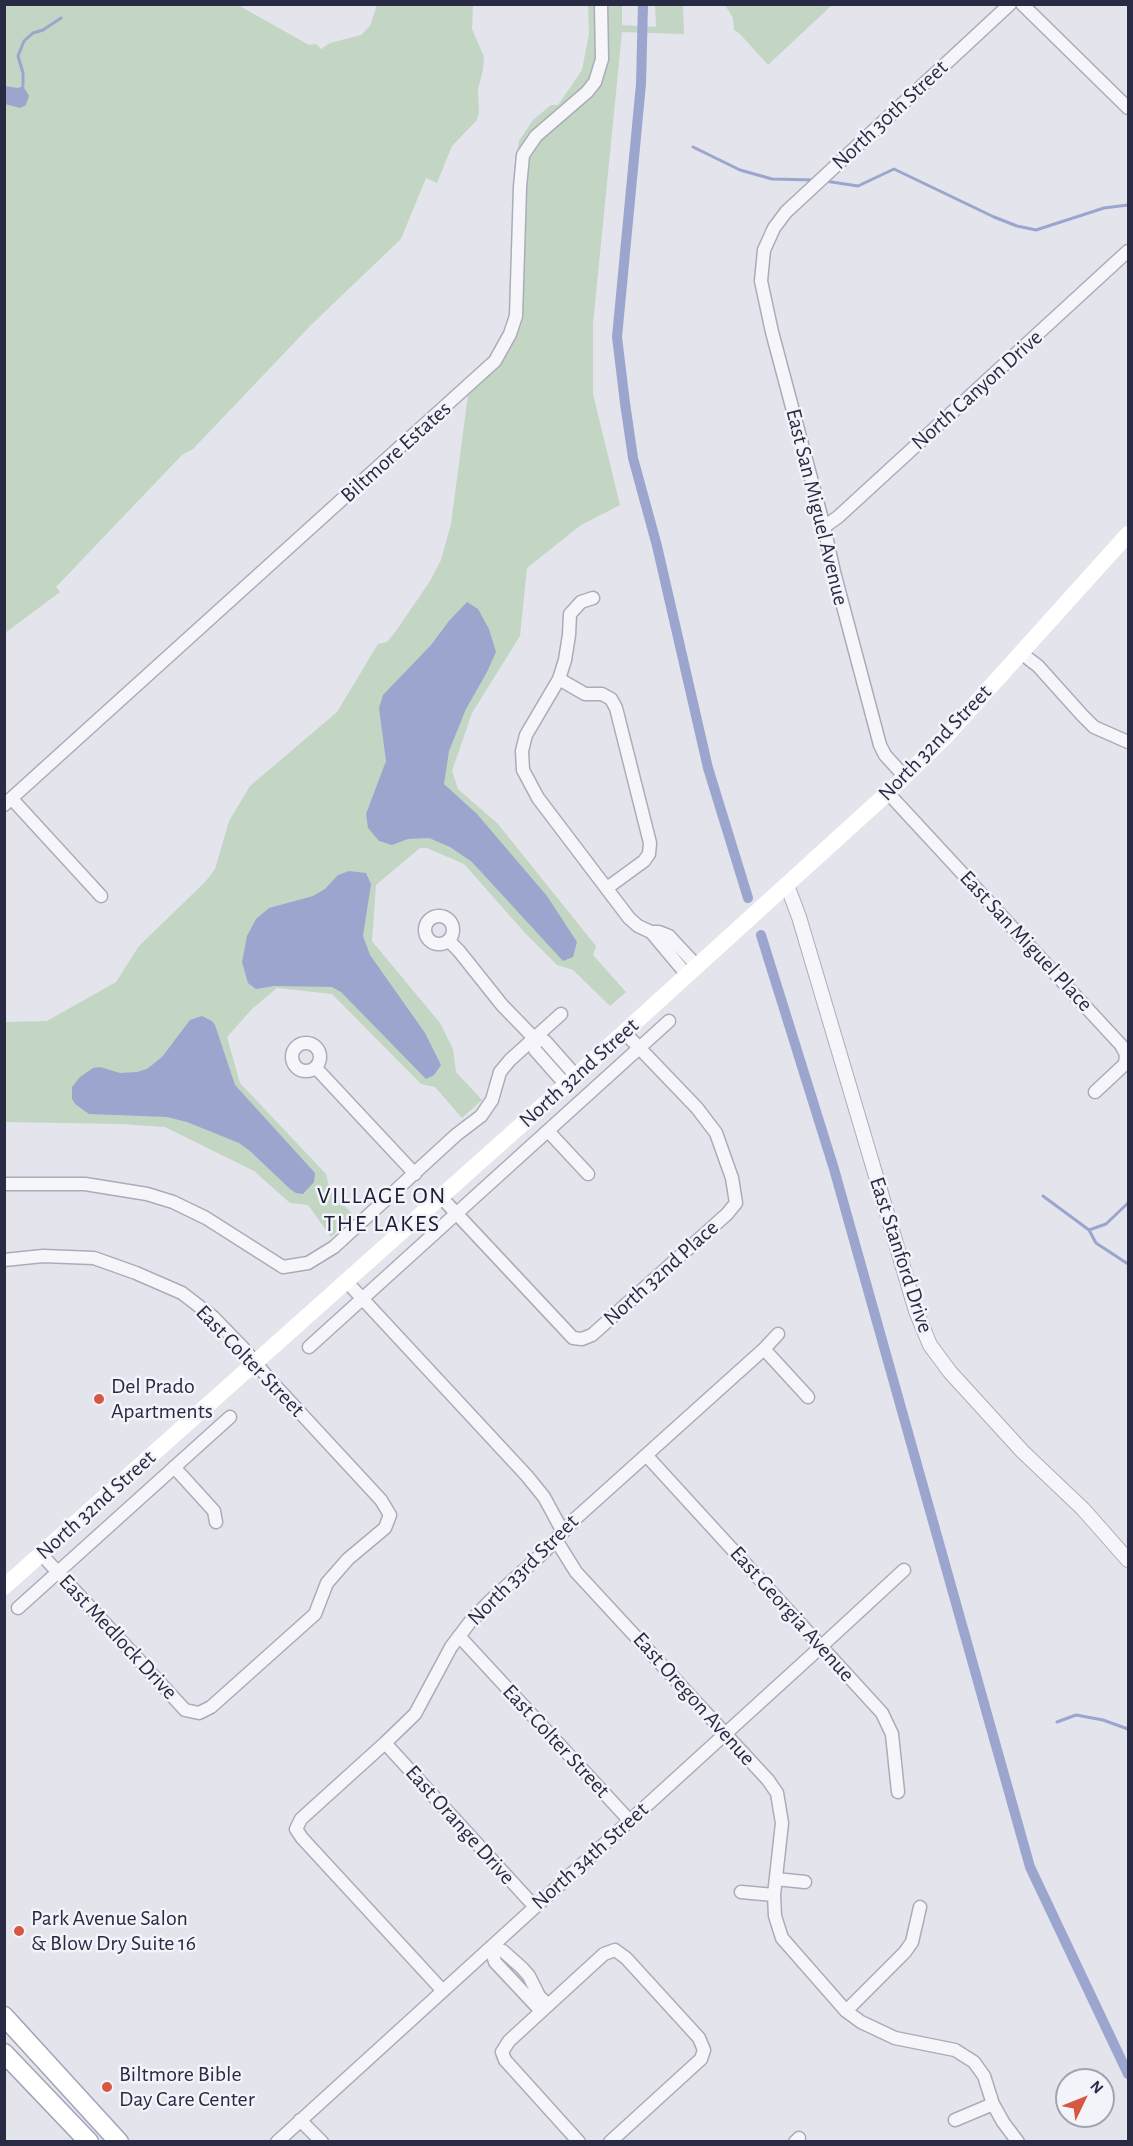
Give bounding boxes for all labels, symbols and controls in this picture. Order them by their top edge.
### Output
street label: North 30th Street [827,55,953,175]
street label: North Canyon Drive [906,324,1048,456]
street label: Biltmore Estates [335,396,457,508]
street label: East San Miguel Avenue [780,406,854,608]
street label: North 32nd Street [873,679,997,807]
street label: East San Miguel Place [954,865,1098,1017]
street label: North 32nd Street [514,1012,644,1134]
street label: East Stanford Drive [863,1174,939,1336]
district label: VILLAGE ON THE LAKES [317,1182,447,1238]
street label: North 32nd Place [598,1215,724,1331]
street label: East Colter Street [190,1299,310,1423]
place label: Del Prado Apartments [111,1373,213,1424]
marker: Del Prado Apartments [92,1392,106,1406]
street label: North 32nd Street [31,1444,161,1566]
street label: North 33rd Street [462,1509,584,1631]
street label: East Georgia Avenue [724,1541,860,1687]
street label: East Medlock Drive [53,1569,183,1705]
street label: East Oregon Avenue [627,1627,761,1771]
street label: East Colter Street [497,1679,615,1803]
street label: East Orange Drive [399,1760,521,1890]
street label: North 34th Street [526,1797,654,1915]
place label: Park Avenue Salon & Blow Dry Suite 16 [31,1905,196,1957]
marker: Park Avenue Salon & Blow Dry Suite 16 [12,1924,26,1938]
place label: Biltmore Bible Day Care Center [119,2061,255,2112]
north arrow [1055,2068,1115,2128]
text: N [1087,2078,1106,2097]
marker: Biltmore Bible Day Care Center [100,2080,114,2094]

